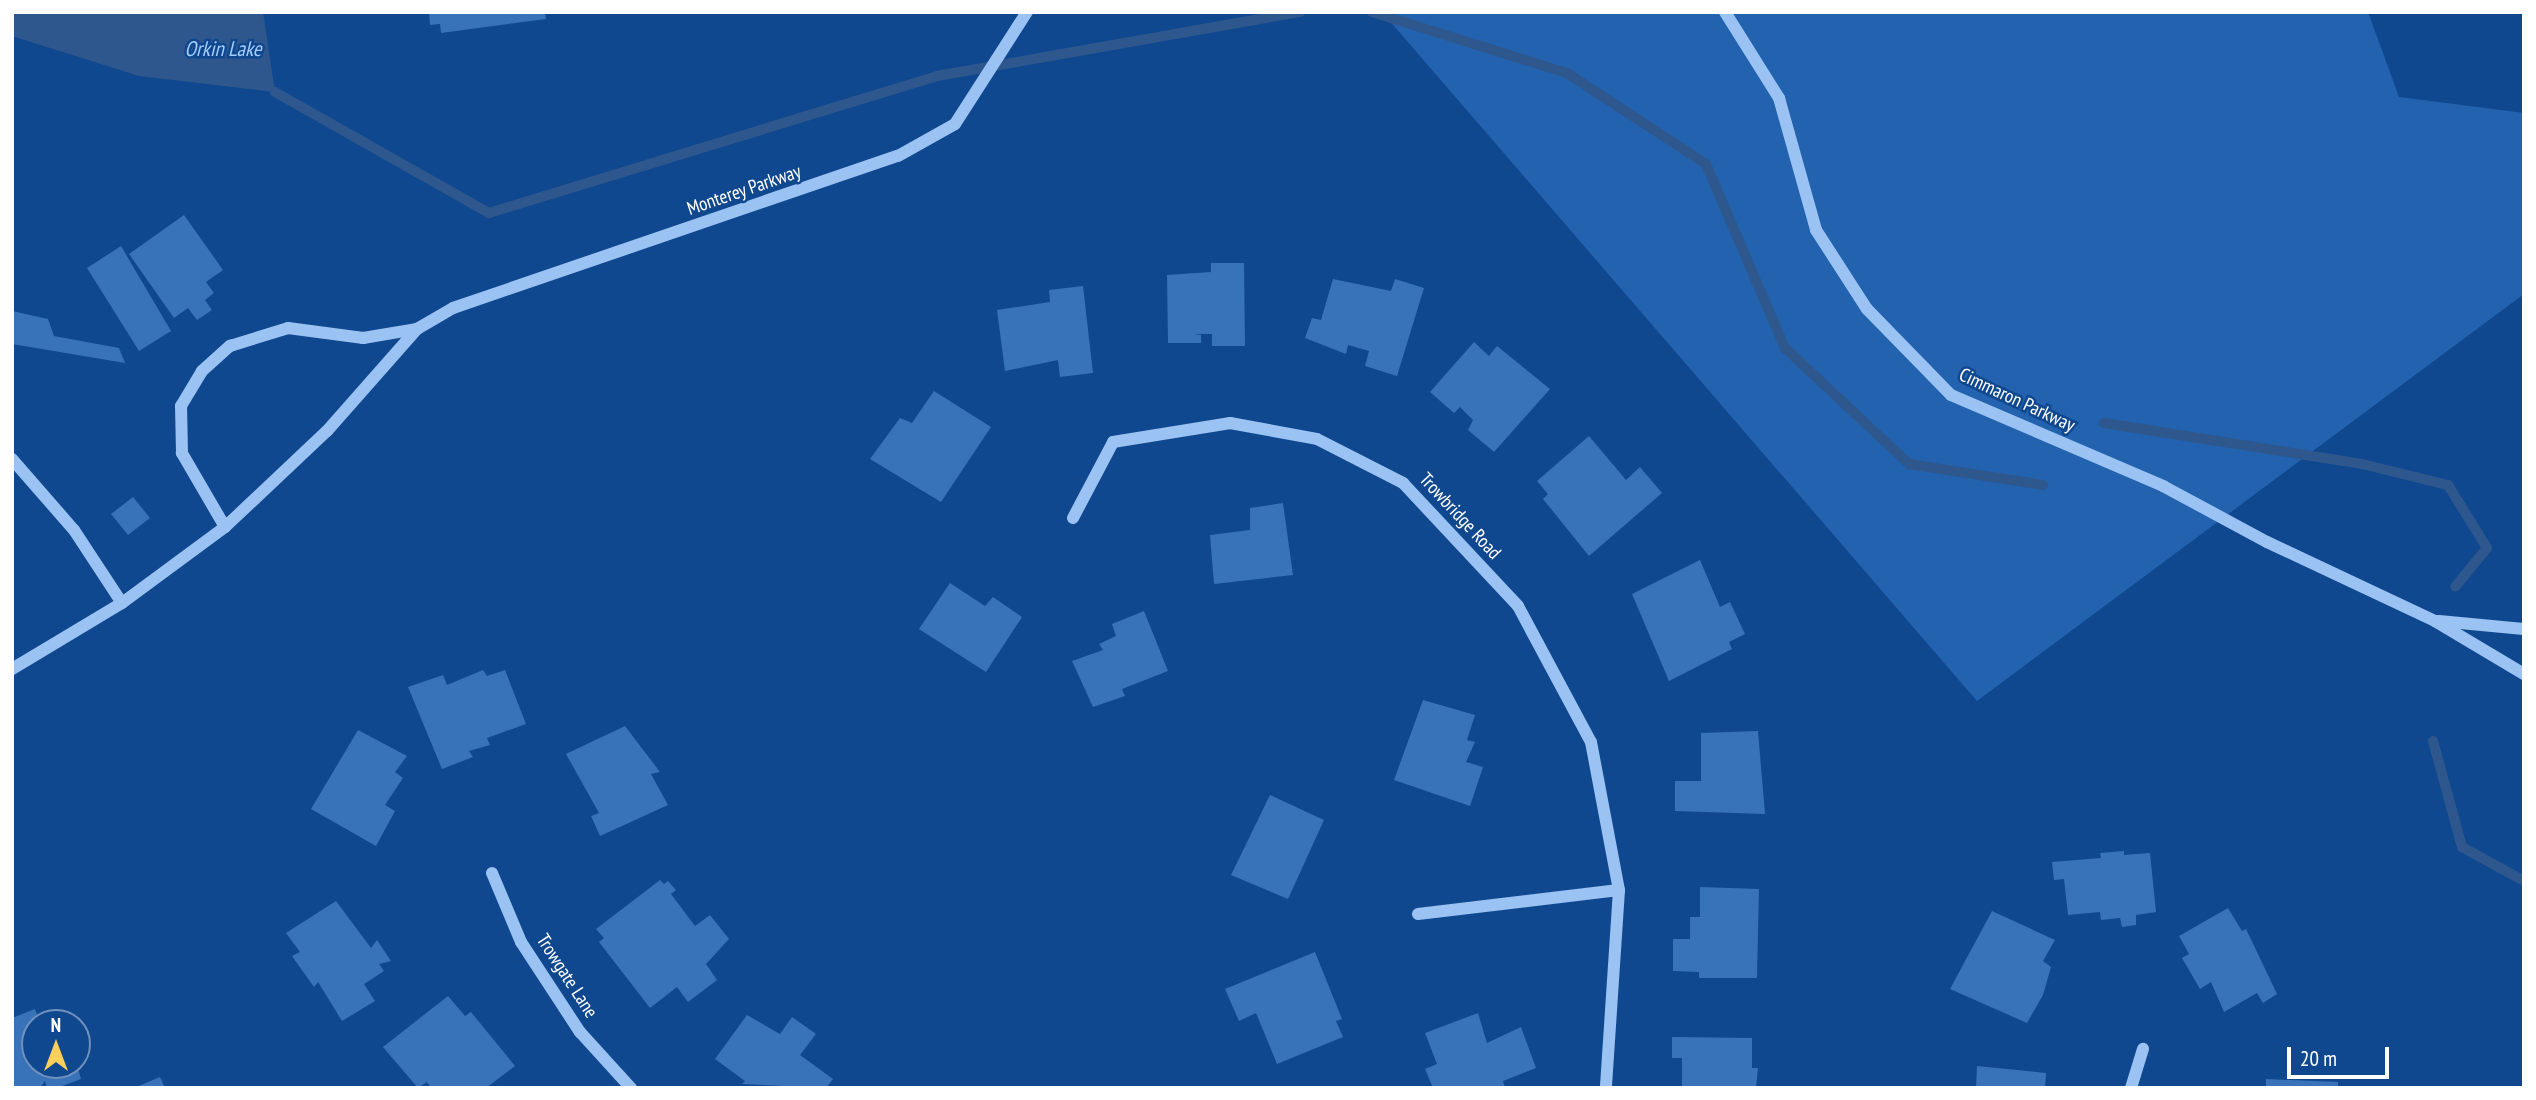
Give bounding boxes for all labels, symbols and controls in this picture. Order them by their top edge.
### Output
water label: Orkin Lake [184,36,262,62]
street label: Monterey Parkway [684,160,804,220]
street label: Cimmaron Parkway [1955,363,2079,437]
street label: Trowbridge Road [1414,468,1506,564]
street label: Trowgate Lane [531,930,603,1022]
north arrow [21,1009,91,1079]
text: N [51,1013,61,1037]
scale bar [2291,1034,2392,1078]
text: 20 m [2300,1045,2337,1072]

